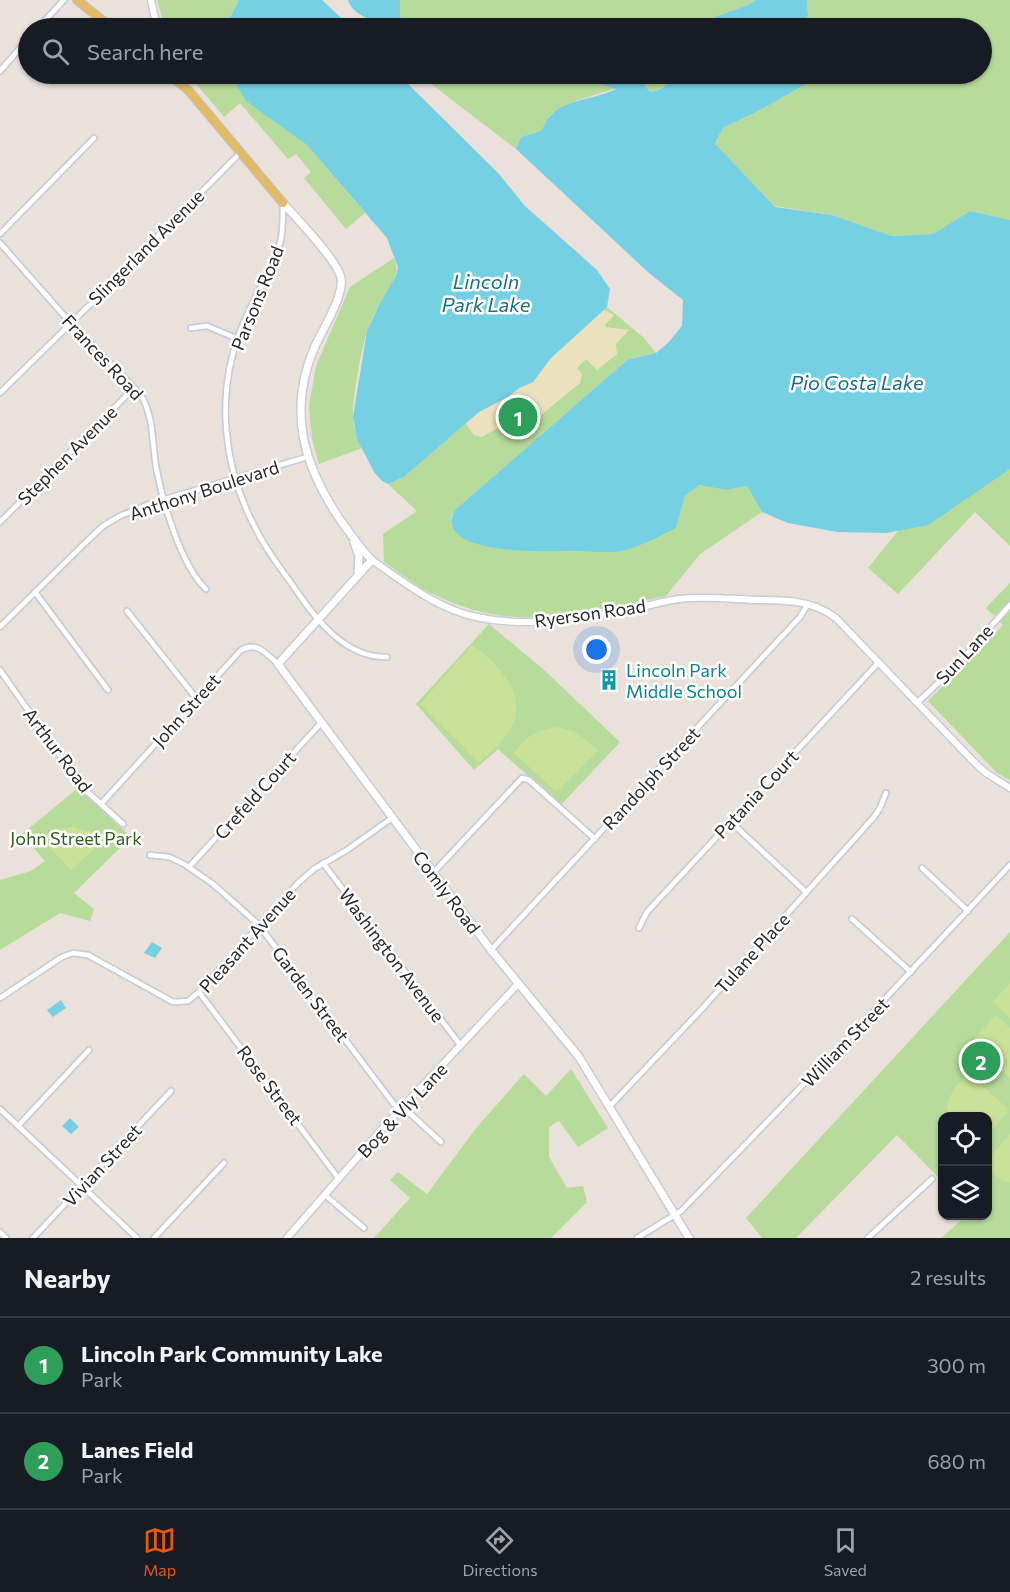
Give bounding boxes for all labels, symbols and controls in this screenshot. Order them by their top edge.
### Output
search box [18,18,992,84]
icon: search [39,35,72,68]
text: Search here [87,38,203,65]
street label: Slingerland Avenue [84,185,208,309]
street label: Parsons Road [226,243,288,353]
water label: Lincoln Park Lake [442,269,531,316]
street label: Frances Road [58,310,148,404]
water label: Pio Costa Lake [790,370,924,394]
pin: 1 [498,394,538,440]
street label: Stephen Avenue [13,401,121,509]
street label: Anthony Boulevard [126,455,282,525]
street label: Ryerson Road [533,594,647,632]
street label: Sun Lane [931,619,997,689]
your location [582,635,611,664]
place label: Lincoln Park Middle School [626,659,742,702]
building icon: Lincoln Park Middle School [597,668,621,692]
street label: John Street [147,669,225,751]
street label: Arthur Road [19,703,97,797]
street label: Randolph Street [598,722,704,834]
street label: Patania Court [709,745,803,843]
street label: Crefeld Court [210,746,300,844]
park label: John Street Park [10,827,142,849]
street label: Comly Road [409,846,485,938]
street label: Pleasant Avenue [194,883,300,997]
street label: Washington Avenue [335,884,449,1026]
street label: Tulane Place [710,908,794,998]
street label: Garden Street [268,942,354,1046]
street label: William Street [797,993,893,1091]
pin: 2 [962,1038,1000,1084]
street label: Rose Street [233,1041,307,1129]
street label: Bog & Vly Lane [353,1058,451,1162]
map controls [938,1112,992,1220]
button: locate [938,1112,992,1166]
street label: Vivian Street [58,1119,146,1211]
button: layers [938,1166,992,1220]
text: Nearby [24,1262,111,1293]
text: 2 results [910,1265,986,1289]
text: Lincoln Park Community Lake [81,1340,383,1367]
text: 1 [39,1353,48,1377]
text: 300 m [927,1353,986,1377]
text: Park [81,1367,123,1391]
text: Lanes Field [81,1436,193,1463]
text: 2 [38,1449,49,1473]
text: 680 m [927,1449,986,1473]
text: Park [81,1463,123,1487]
tab: Map [143,1524,176,1579]
tab: Directions [462,1524,537,1579]
tab: Saved [824,1524,867,1579]

